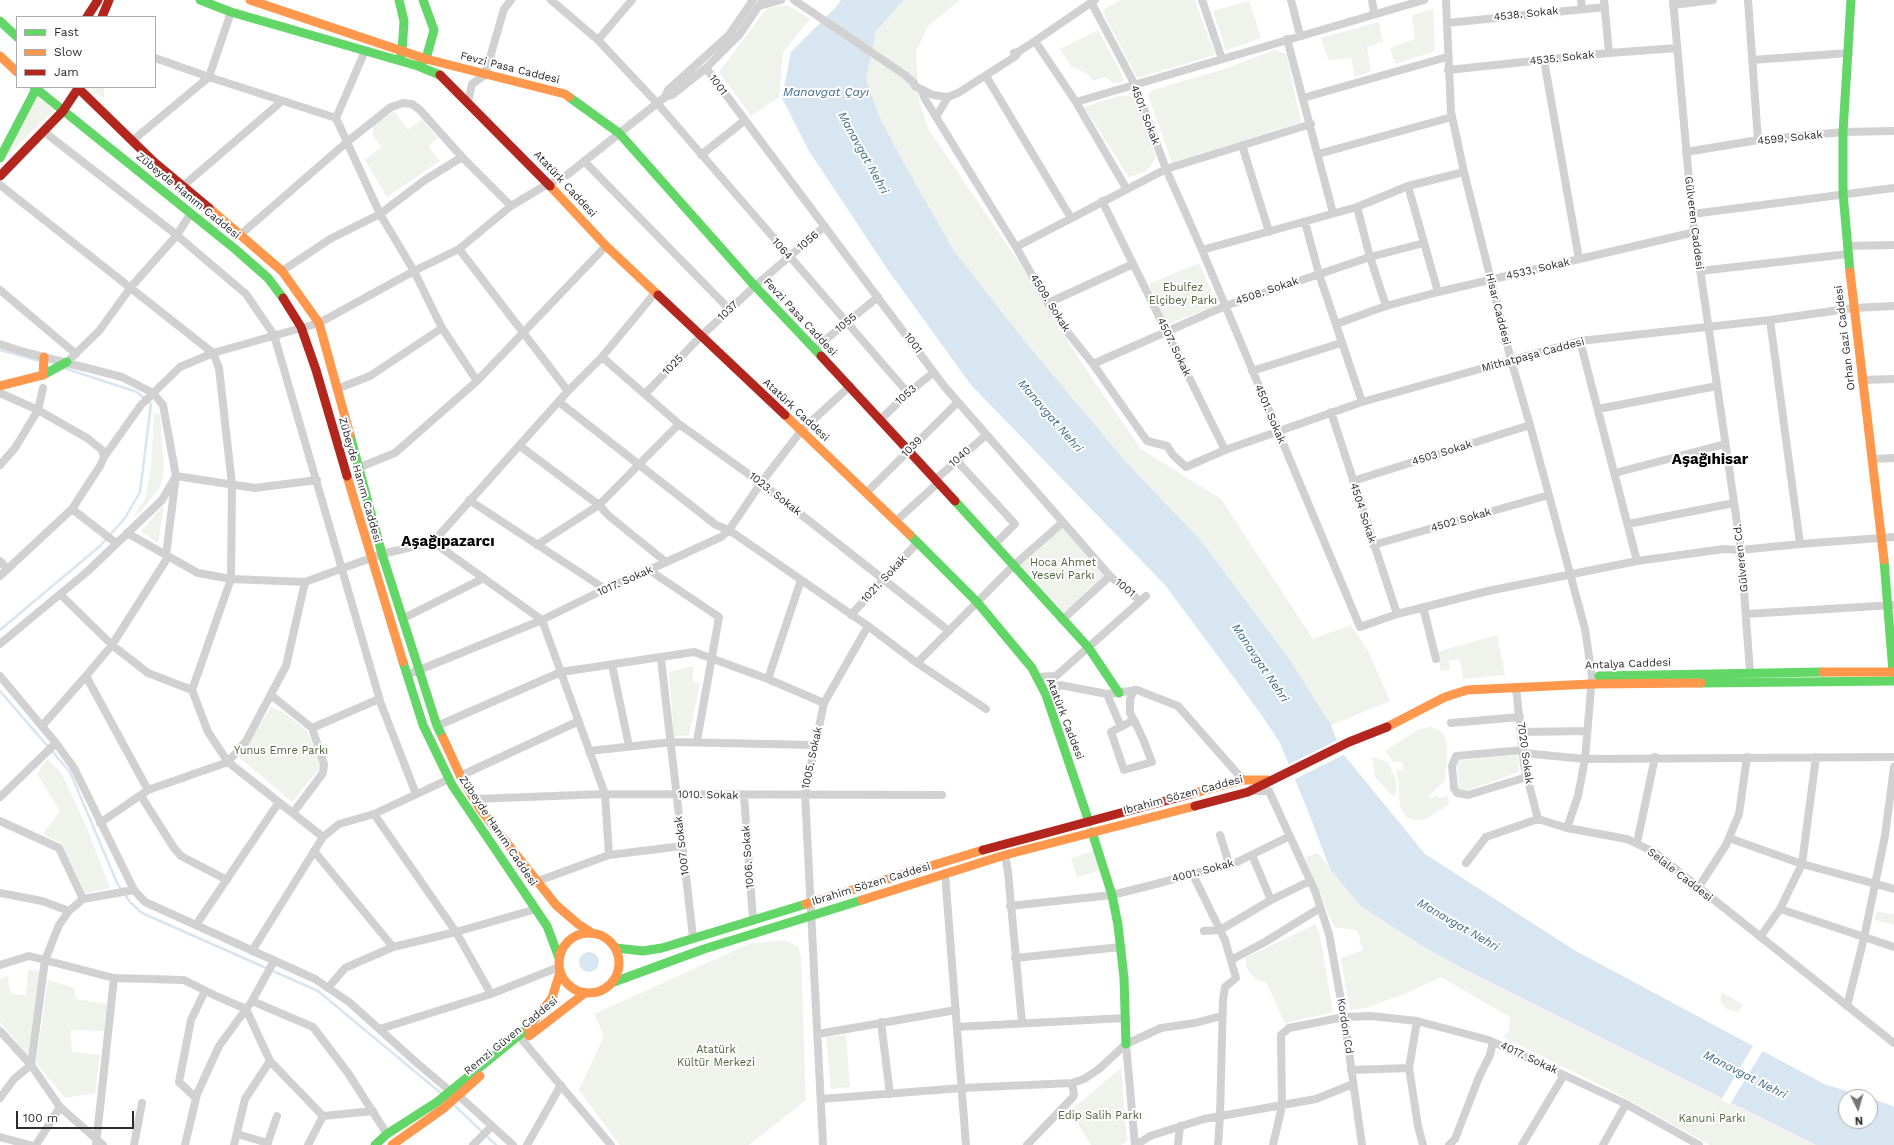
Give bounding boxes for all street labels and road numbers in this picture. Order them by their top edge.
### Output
street label: 4538. Sokak [1493,4,1559,24]
street label: 4535. Sokak [1529,48,1595,68]
street label: Fevzi Pasa Caddesi [459,49,561,87]
street label: 1001 [706,72,730,98]
street label: 4501. Sokak [1128,83,1162,147]
street label: 4599, Sokak [1757,128,1823,148]
street label: Atatürk Caddesi [531,148,599,220]
street label: Zübeyde Hanım Caddesi [133,150,243,242]
street label: Gülveren Caddesi [1682,176,1706,270]
street label: 1056 [794,228,822,254]
street label: 1064 [769,235,795,263]
street label: 4533, Sokak [1505,255,1571,283]
street label: 4509. Sokak [1027,272,1073,334]
street label: Hisar Caddesi [1483,272,1513,346]
street label: 4508. Sokak [1234,274,1300,308]
street label: Fevzi Pasa Caddesi [760,275,840,359]
street label: Orhan Gazi Caddesi [1832,285,1858,391]
street label: 1037 [715,298,741,324]
street label: 1055 [833,310,859,336]
street label: 4507. Sokak [1154,315,1194,379]
street label: 1001 [901,330,925,356]
street label: Mithatpaşa Caddesi [1480,335,1586,375]
street label: 1025 [660,352,686,378]
street label: Atatürk Caddesi [760,376,832,444]
street label: 1053 [893,382,919,408]
street label: 4501. Sokak [1252,382,1288,446]
street label: Zübeyde Hanım Caddesi [336,416,384,544]
street label: 1039 [899,434,925,460]
street label: 4503 Sokak [1410,438,1474,468]
street label: 1040 [946,444,974,470]
street label: 1023. Sokak [746,469,804,519]
street label: 4504 Sokak [1347,481,1379,545]
street label: 4502 Sokak [1429,505,1493,535]
street label: Gülveren Cd. [1731,523,1751,593]
street label: 1021. Sokak [858,552,910,606]
street label: 1017. Sokak [595,563,655,599]
street label: 1001 [1112,576,1138,600]
street label: Antalya Caddesi [1585,656,1671,672]
street label: Atatürk Caddesi [1043,676,1087,762]
street label: 7020 Sokak [1514,721,1536,785]
street label: 1005. Sokak [799,726,825,790]
street label: Zübeyde Hanım Caddesi [456,773,540,889]
street label: Ibrahim Sözen Caddesi [1122,773,1244,817]
street label: 1010. Sokak [677,788,739,802]
street label: 1007 Sokak [672,815,692,877]
street label: 1006. Sokak [739,825,757,889]
street label: Selale Caddesi [1645,845,1715,905]
street label: 4001. Sokak [1171,856,1235,886]
street label: Ibrahim Sözen Caddesi [810,860,932,908]
street label: Remzi Güven Caddesi [462,994,560,1078]
street label: Kordon Cd [1334,997,1356,1055]
street label: 4017. Sokak [1498,1039,1560,1077]

